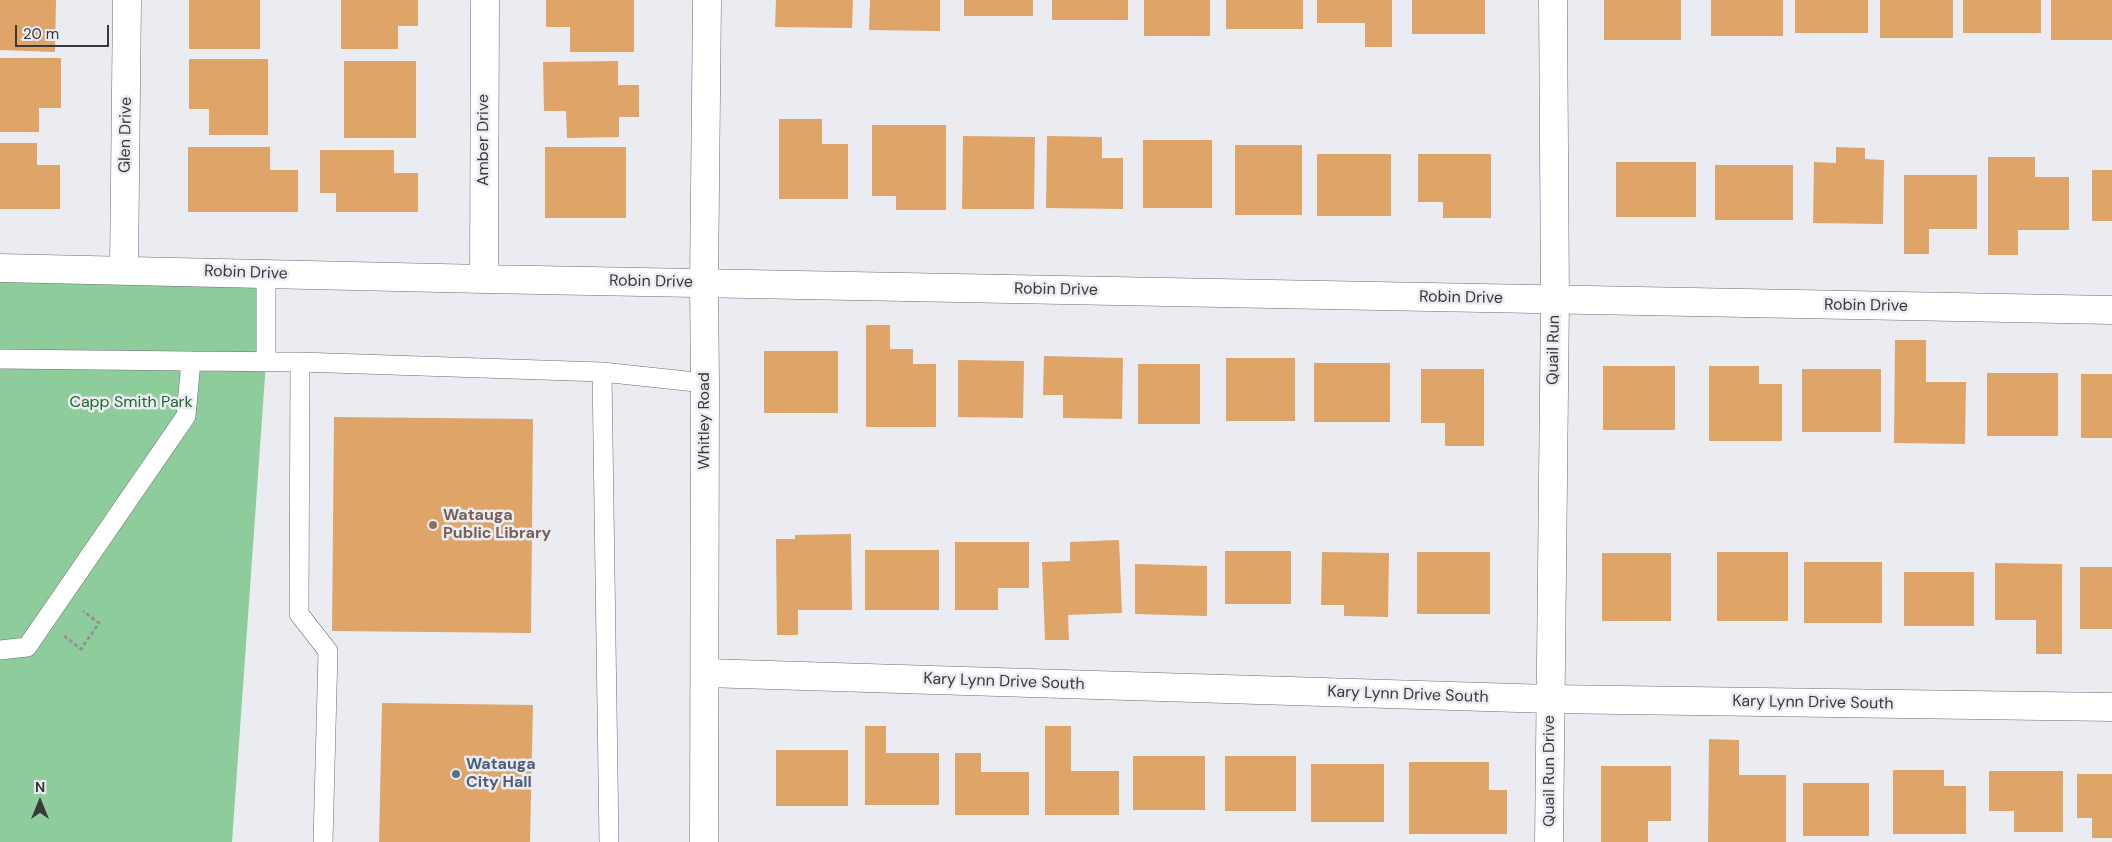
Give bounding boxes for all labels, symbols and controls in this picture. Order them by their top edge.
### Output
scale bar [18,15,111,47]
text: 20 m [23,24,59,44]
street label: Amber Drive [474,94,494,186]
street label: Glen Drive [116,97,136,173]
street label: Robin Drive [204,262,288,284]
street label: Robin Drive [609,272,693,292]
street label: Robin Drive [1014,280,1098,300]
street label: Robin Drive [1419,288,1503,308]
street label: Robin Drive [1824,296,1908,316]
street label: Quail Run [1544,315,1564,385]
street label: Whitley Road [695,372,715,470]
park label: Capp Smith Park [69,393,193,413]
place label: Watauga Public Library [443,506,551,544]
marker: Watauga Public Library [427,519,439,531]
street label: Kary Lynn Drive South [923,670,1085,694]
street label: Kary Lynn Drive South [1327,683,1489,707]
street label: Kary Lynn Drive South [1732,692,1894,714]
street label: Quail Run Drive [1540,715,1560,827]
place label: Watauga City Hall [466,755,536,793]
marker: Watauga City Hall [450,768,462,780]
north arrow [15,777,65,827]
text: N [35,778,45,796]

